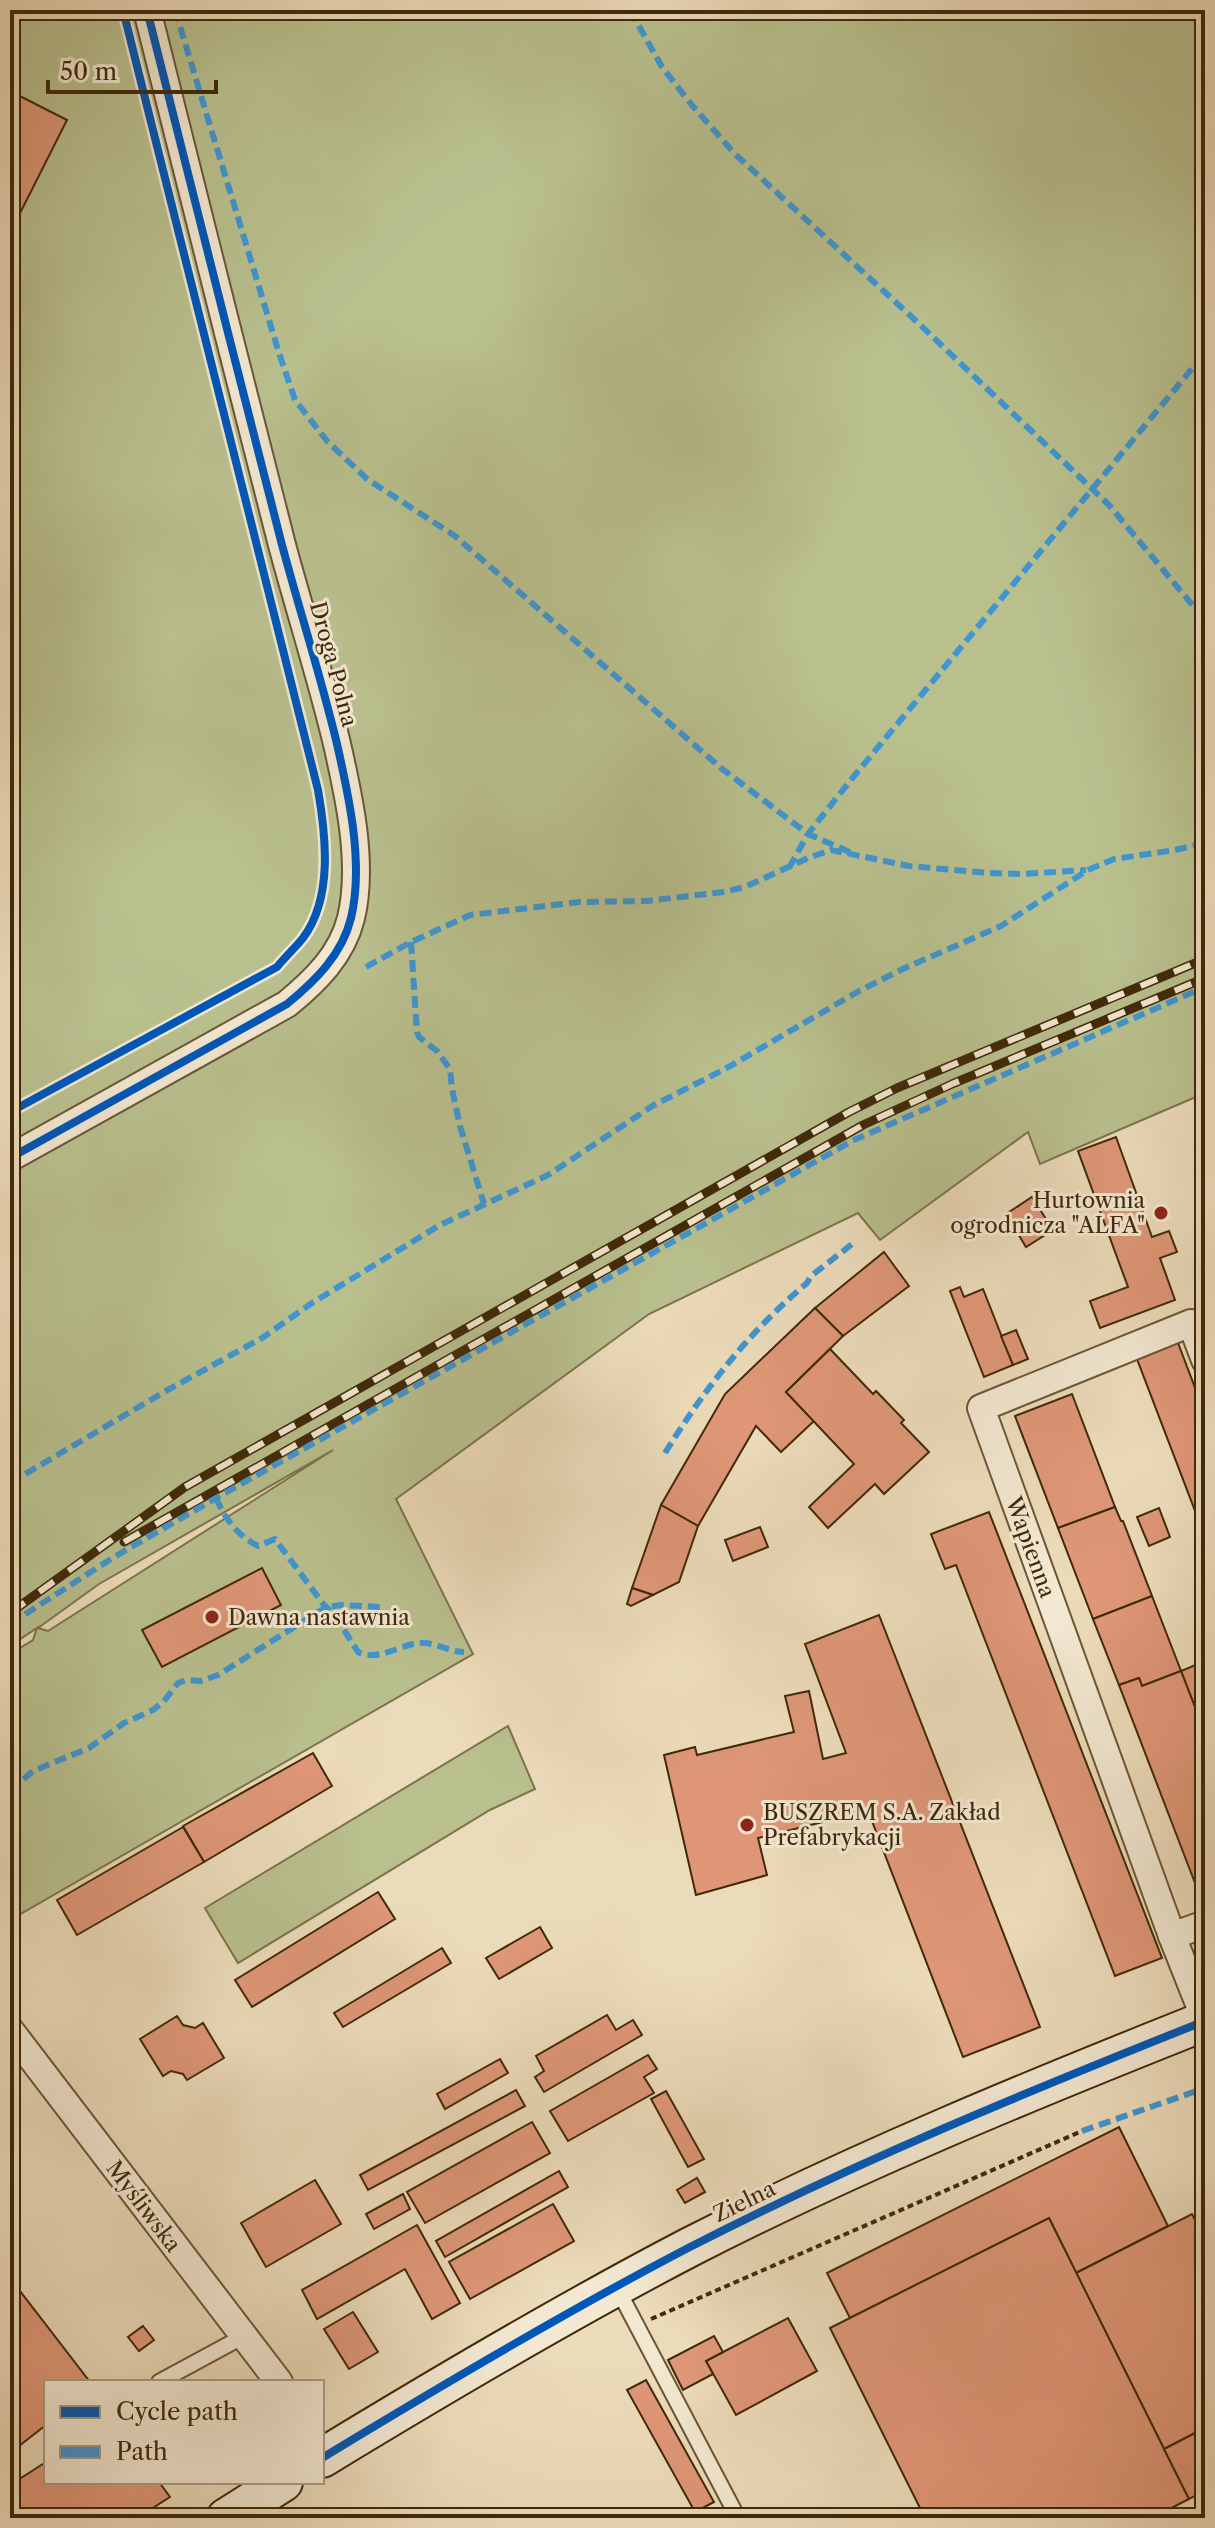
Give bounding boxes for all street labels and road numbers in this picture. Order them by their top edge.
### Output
street label: Droga Polna [304,599,363,730]
street label: Wapienna [999,1492,1061,1602]
street label: Myśliwska [101,2155,187,2258]
street label: Zielna [709,2175,780,2228]

